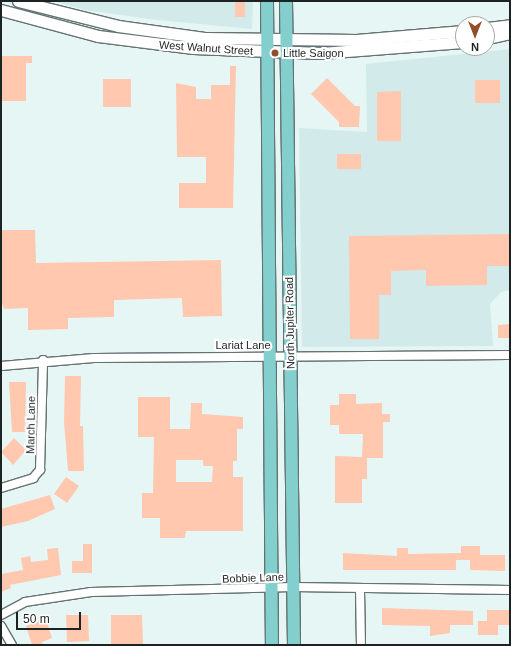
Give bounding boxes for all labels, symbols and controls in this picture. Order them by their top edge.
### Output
north arrow [455,16,495,56]
street label: West Walnut Street [159,38,253,58]
text: N [471,41,479,53]
place label: Little Saigon [283,46,344,60]
marker: Little Saigon [270,48,280,58]
street label: North Jupiter Road [283,277,297,369]
street label: Lariat Lane [215,338,271,352]
street label: March Lane [24,396,38,454]
street label: Bobbie Lane [222,570,284,586]
scale bar [18,604,83,630]
text: 50 m [23,612,50,626]

